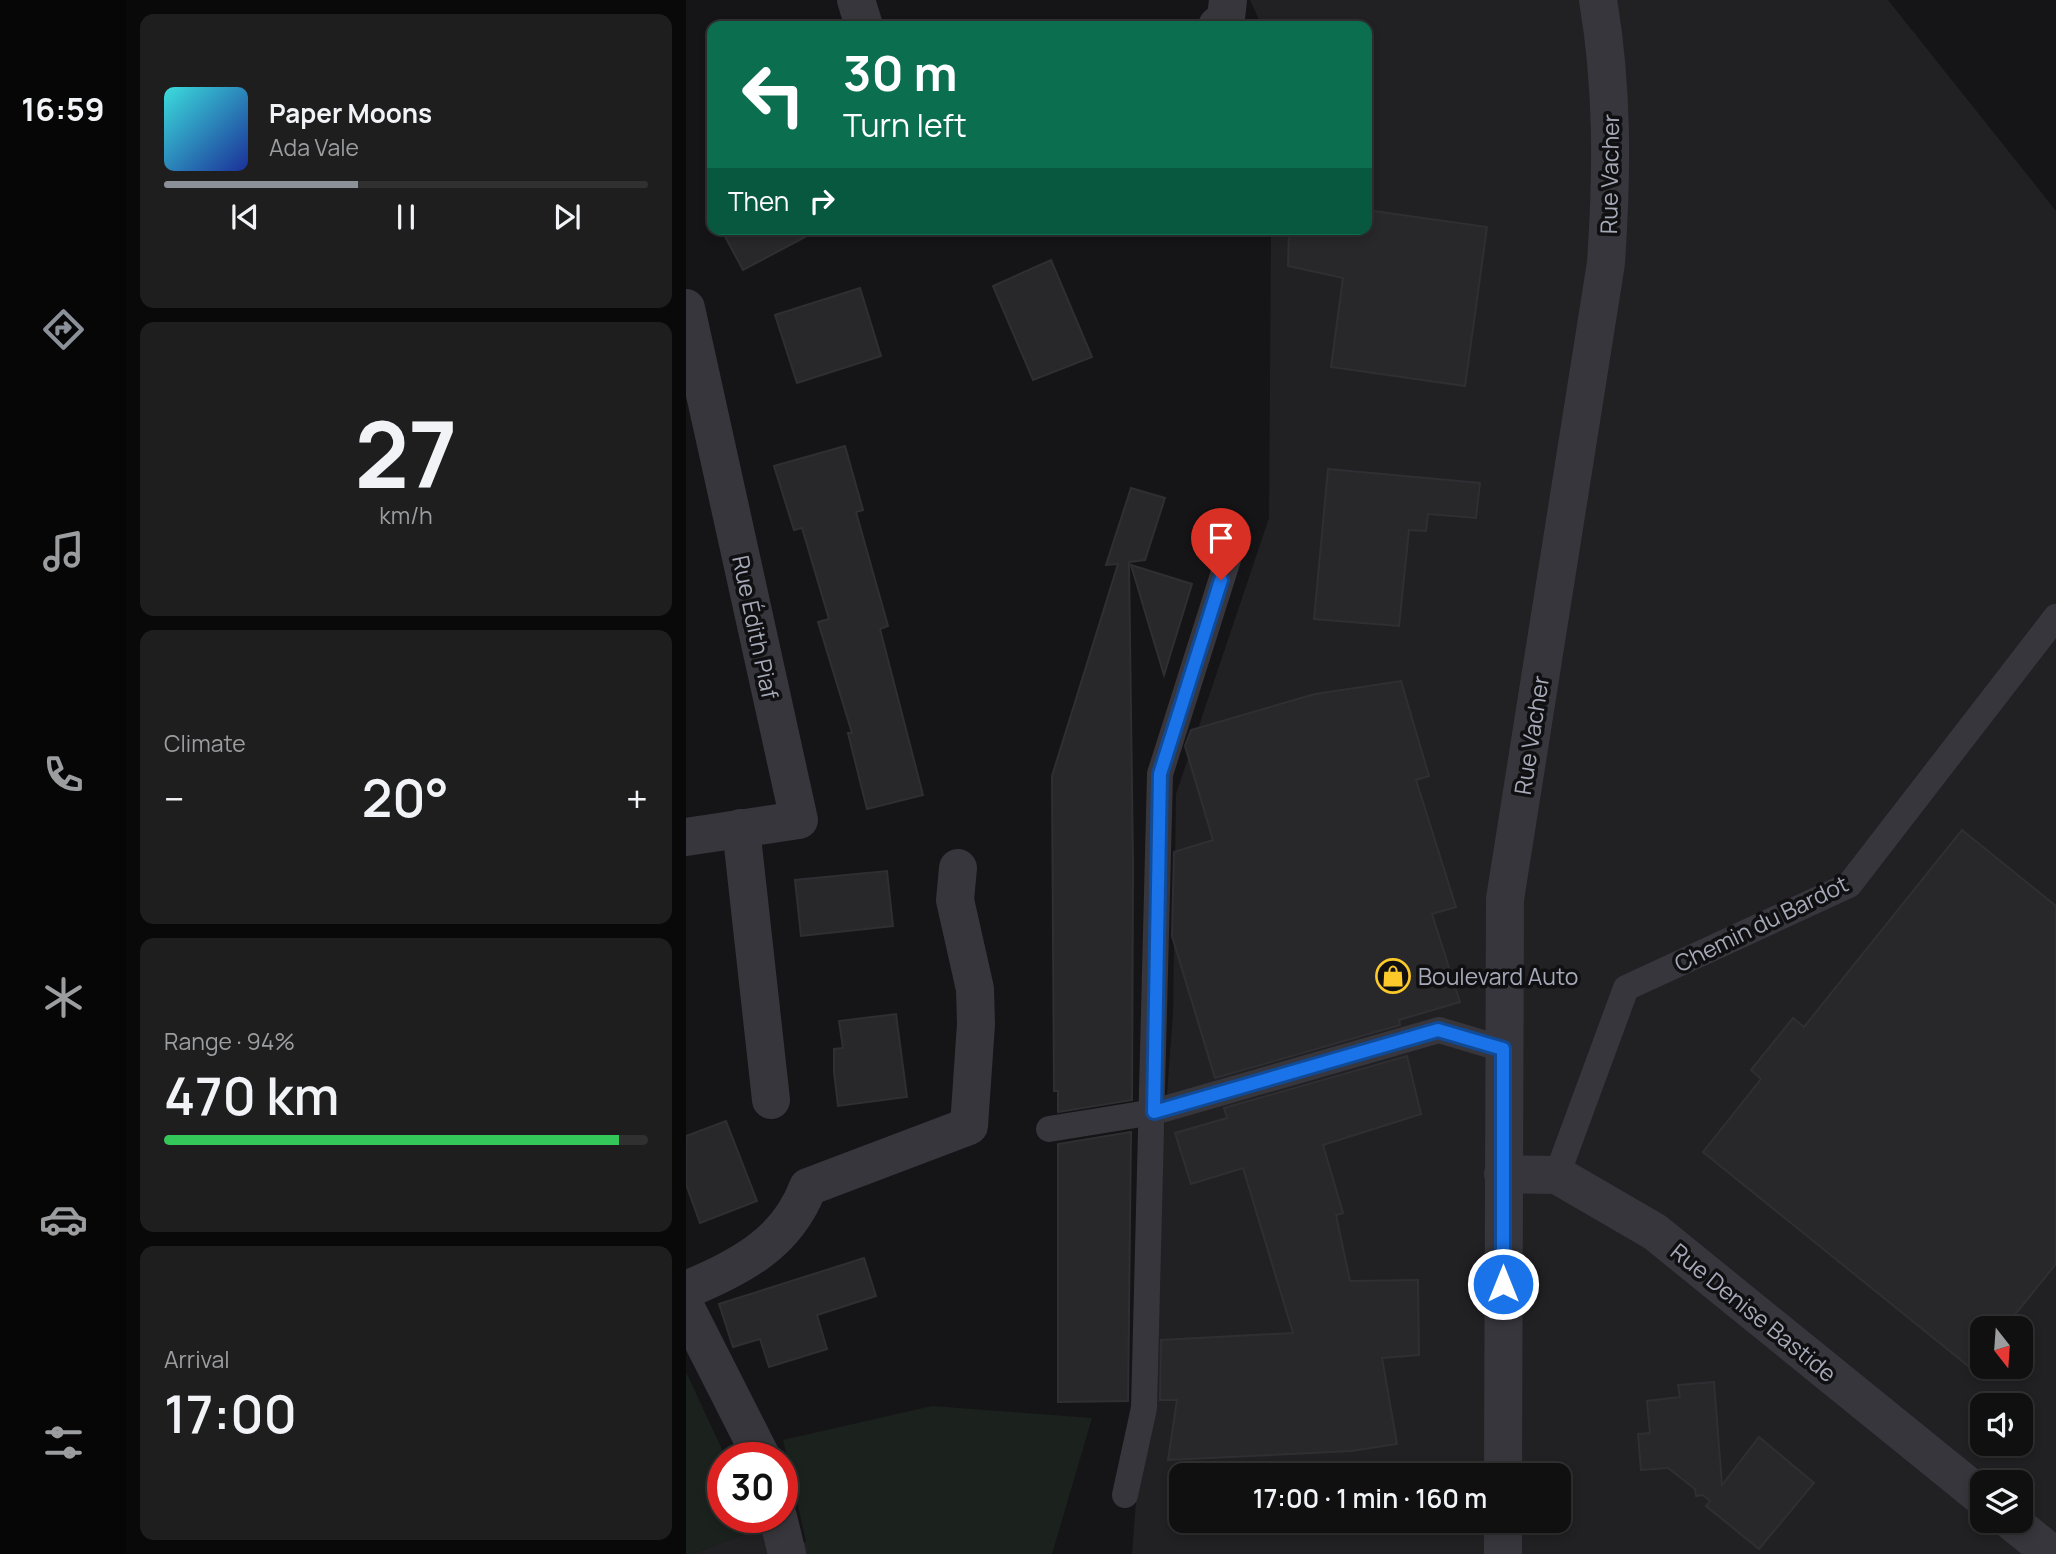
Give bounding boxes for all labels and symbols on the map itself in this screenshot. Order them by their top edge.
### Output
street label: Rue Vacher [1592,114,1626,234]
pin [1191,508,1251,580]
street label: Rue Édith Piaf [725,552,787,702]
street label: Rue Vacher [1506,673,1556,797]
street label: Chemin du Bardot [1669,867,1853,979]
shop icon: Boulevard Auto [1374,957,1412,995]
place label: Boulevard Auto [1418,960,1578,992]
street label: Rue Denise Bastide [1664,1235,1844,1389]
position arrow [1466,1247,1540,1321]
north arrow [1970,1316,2034,1379]
speed limit sign: 30 [707,1442,798,1533]

